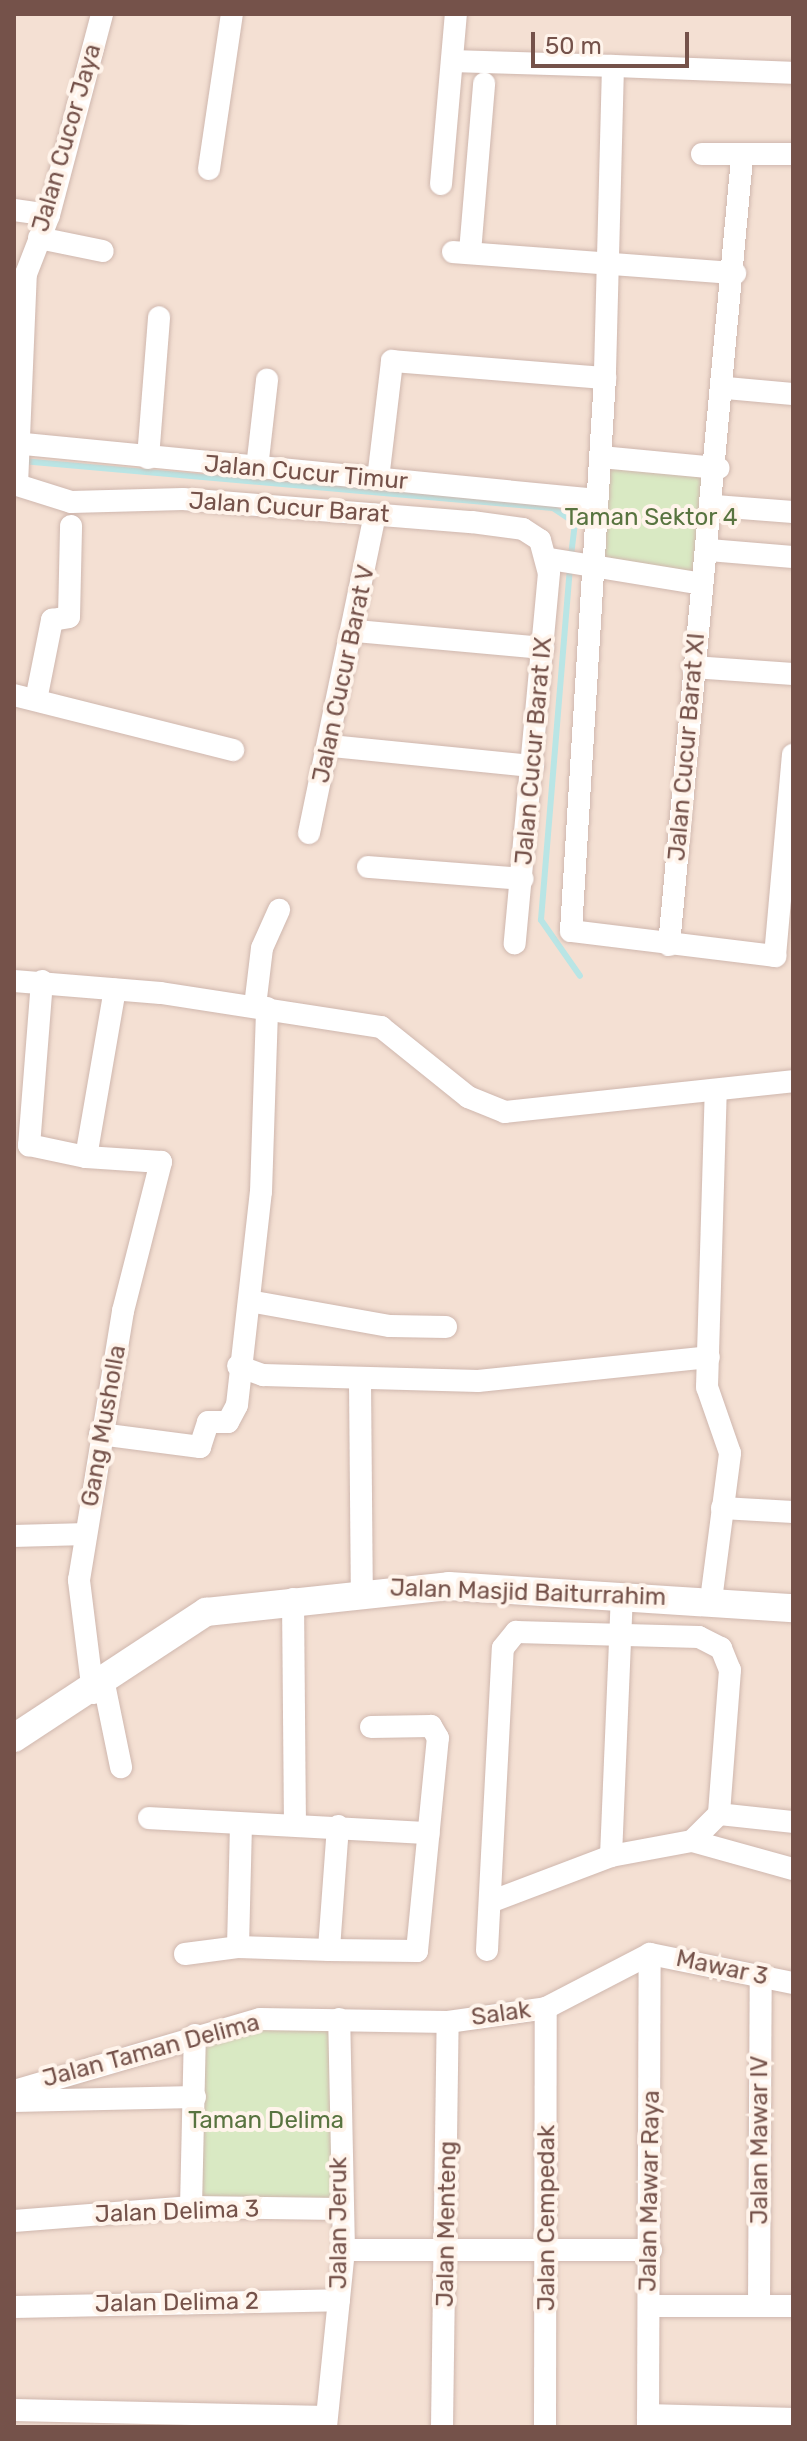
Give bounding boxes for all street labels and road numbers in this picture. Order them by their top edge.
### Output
street label: Jalan Cucor Jaya [26,41,108,235]
street label: Jalan Cucur Timur [202,450,410,496]
street label: Jalan Cucur Barat [187,487,391,529]
street label: Jalan Cucur Barat V [307,562,381,786]
street label: Jalan Cucur Barat XI [663,632,711,862]
street label: Jalan Cucur Barat IX [510,636,558,866]
street label: Gang Musholla [76,1343,132,1509]
street label: Jalan Masjid Baiturrahim [389,1574,667,1612]
street label: Mawar 3 [673,1944,771,1992]
street label: Salak [469,1996,533,2032]
street label: Jalan Taman Delima [39,2008,263,2094]
street label: Jalan Mawar IV [746,2055,774,2225]
street label: Jalan Mawar Raya [634,2090,666,2292]
street label: Jalan Cempedak [533,2125,561,2311]
street label: Jalan Menteng [431,2141,463,2307]
street label: Jalan Jeruk [325,2157,353,2289]
street label: Jalan Delima 3 [94,2195,260,2229]
street label: Jalan Delima 2 [95,2287,259,2319]

